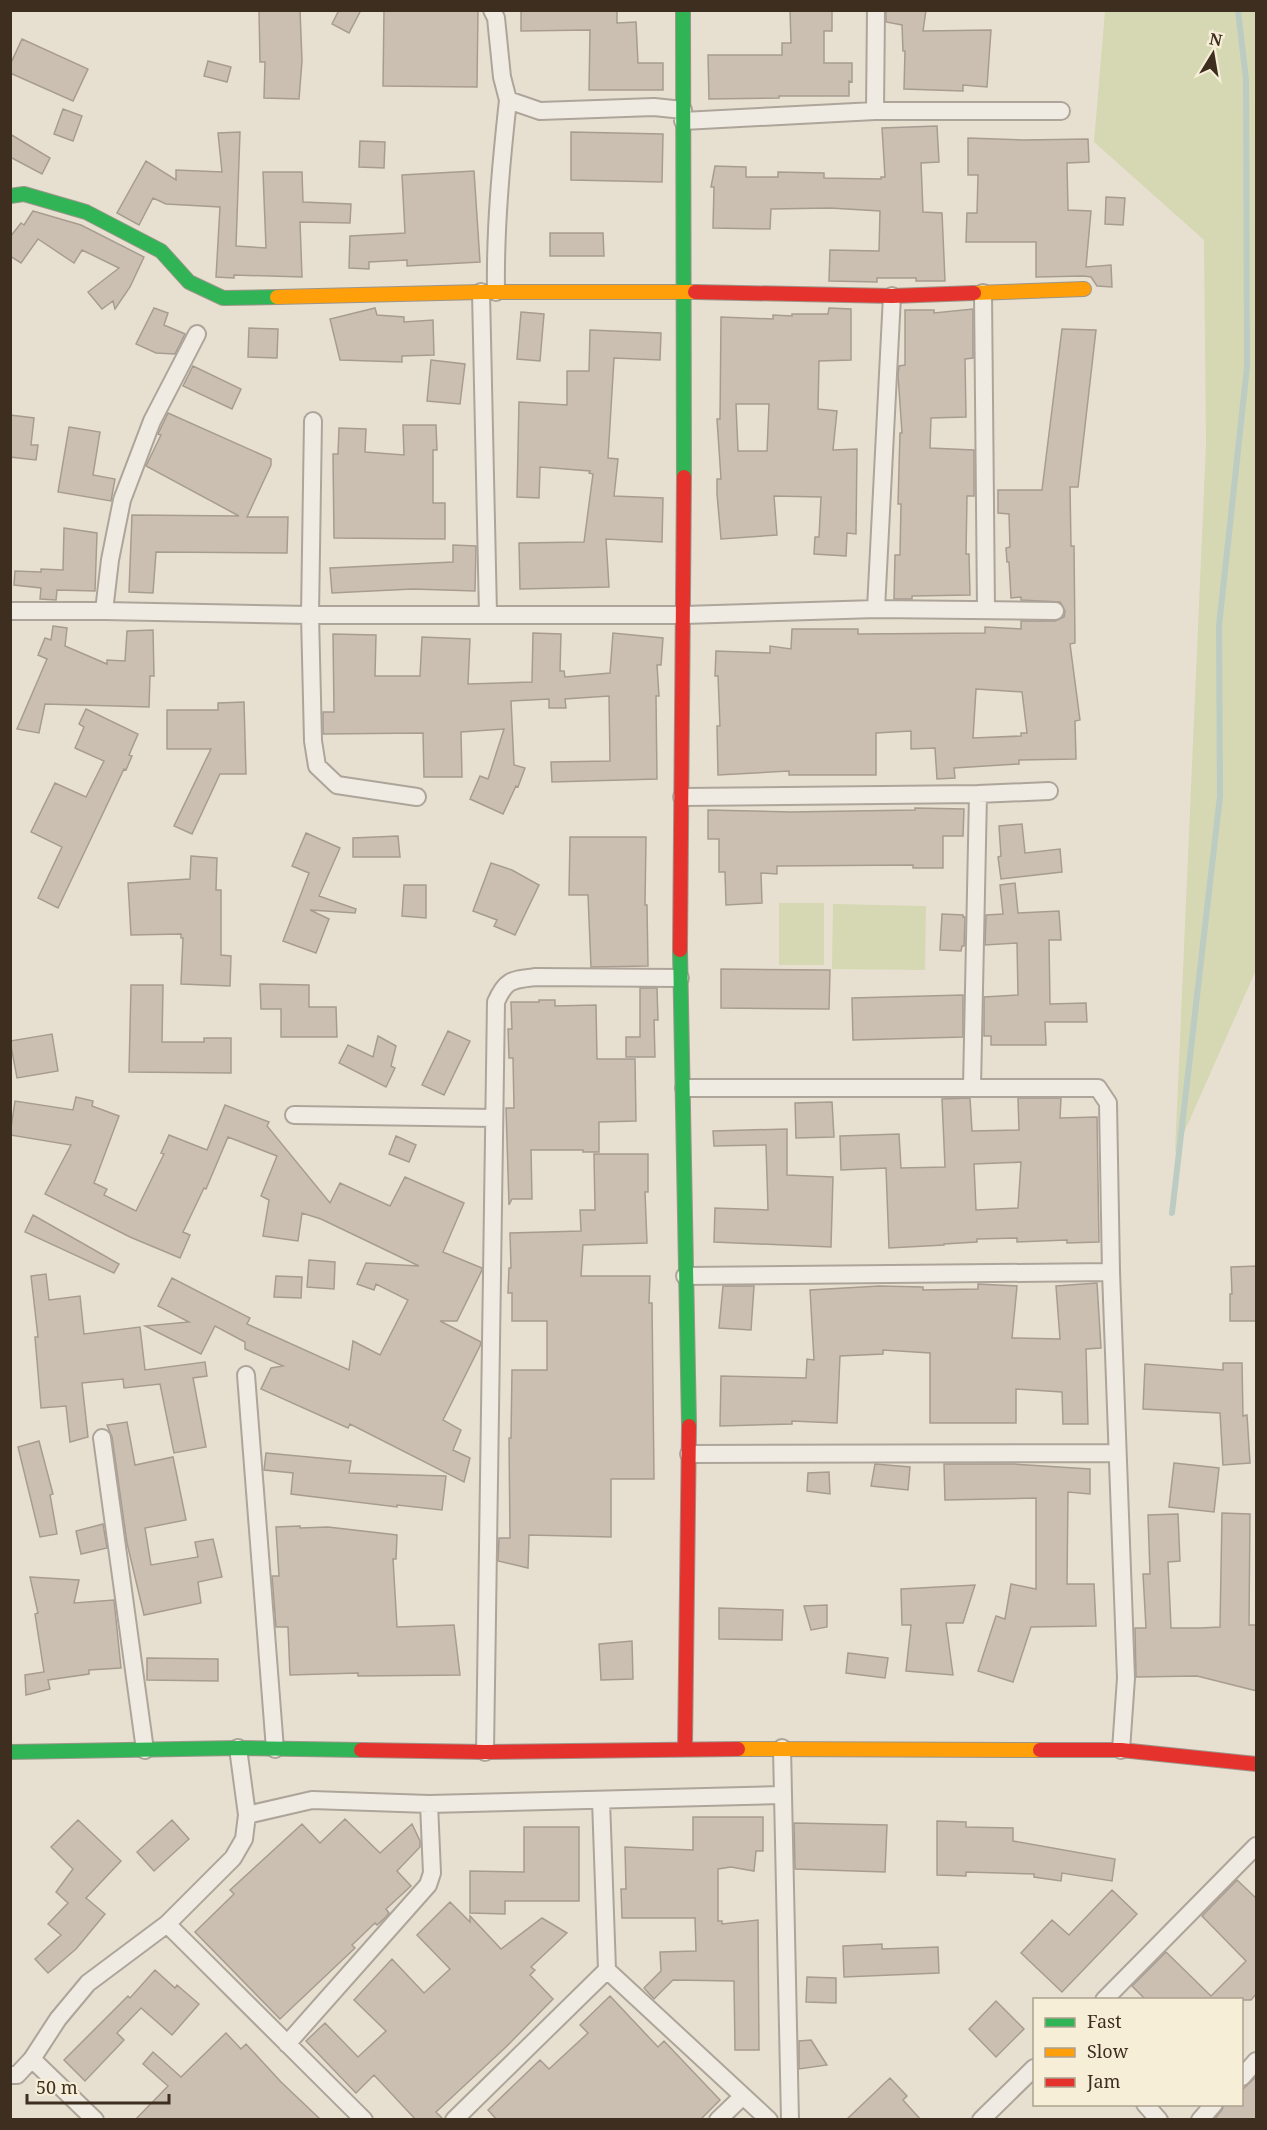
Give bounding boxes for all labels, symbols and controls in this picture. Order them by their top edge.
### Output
north arrow [1183,24,1243,84]
text: N [1208,27,1225,51]
legend [1033,1998,1243,2106]
text: Fast [1087,2009,1122,2033]
text: Slow [1087,2039,1129,2063]
scale bar [27,2067,170,2105]
text: Jam [1086,2069,1121,2093]
text: 50 m [36,2075,78,2099]

